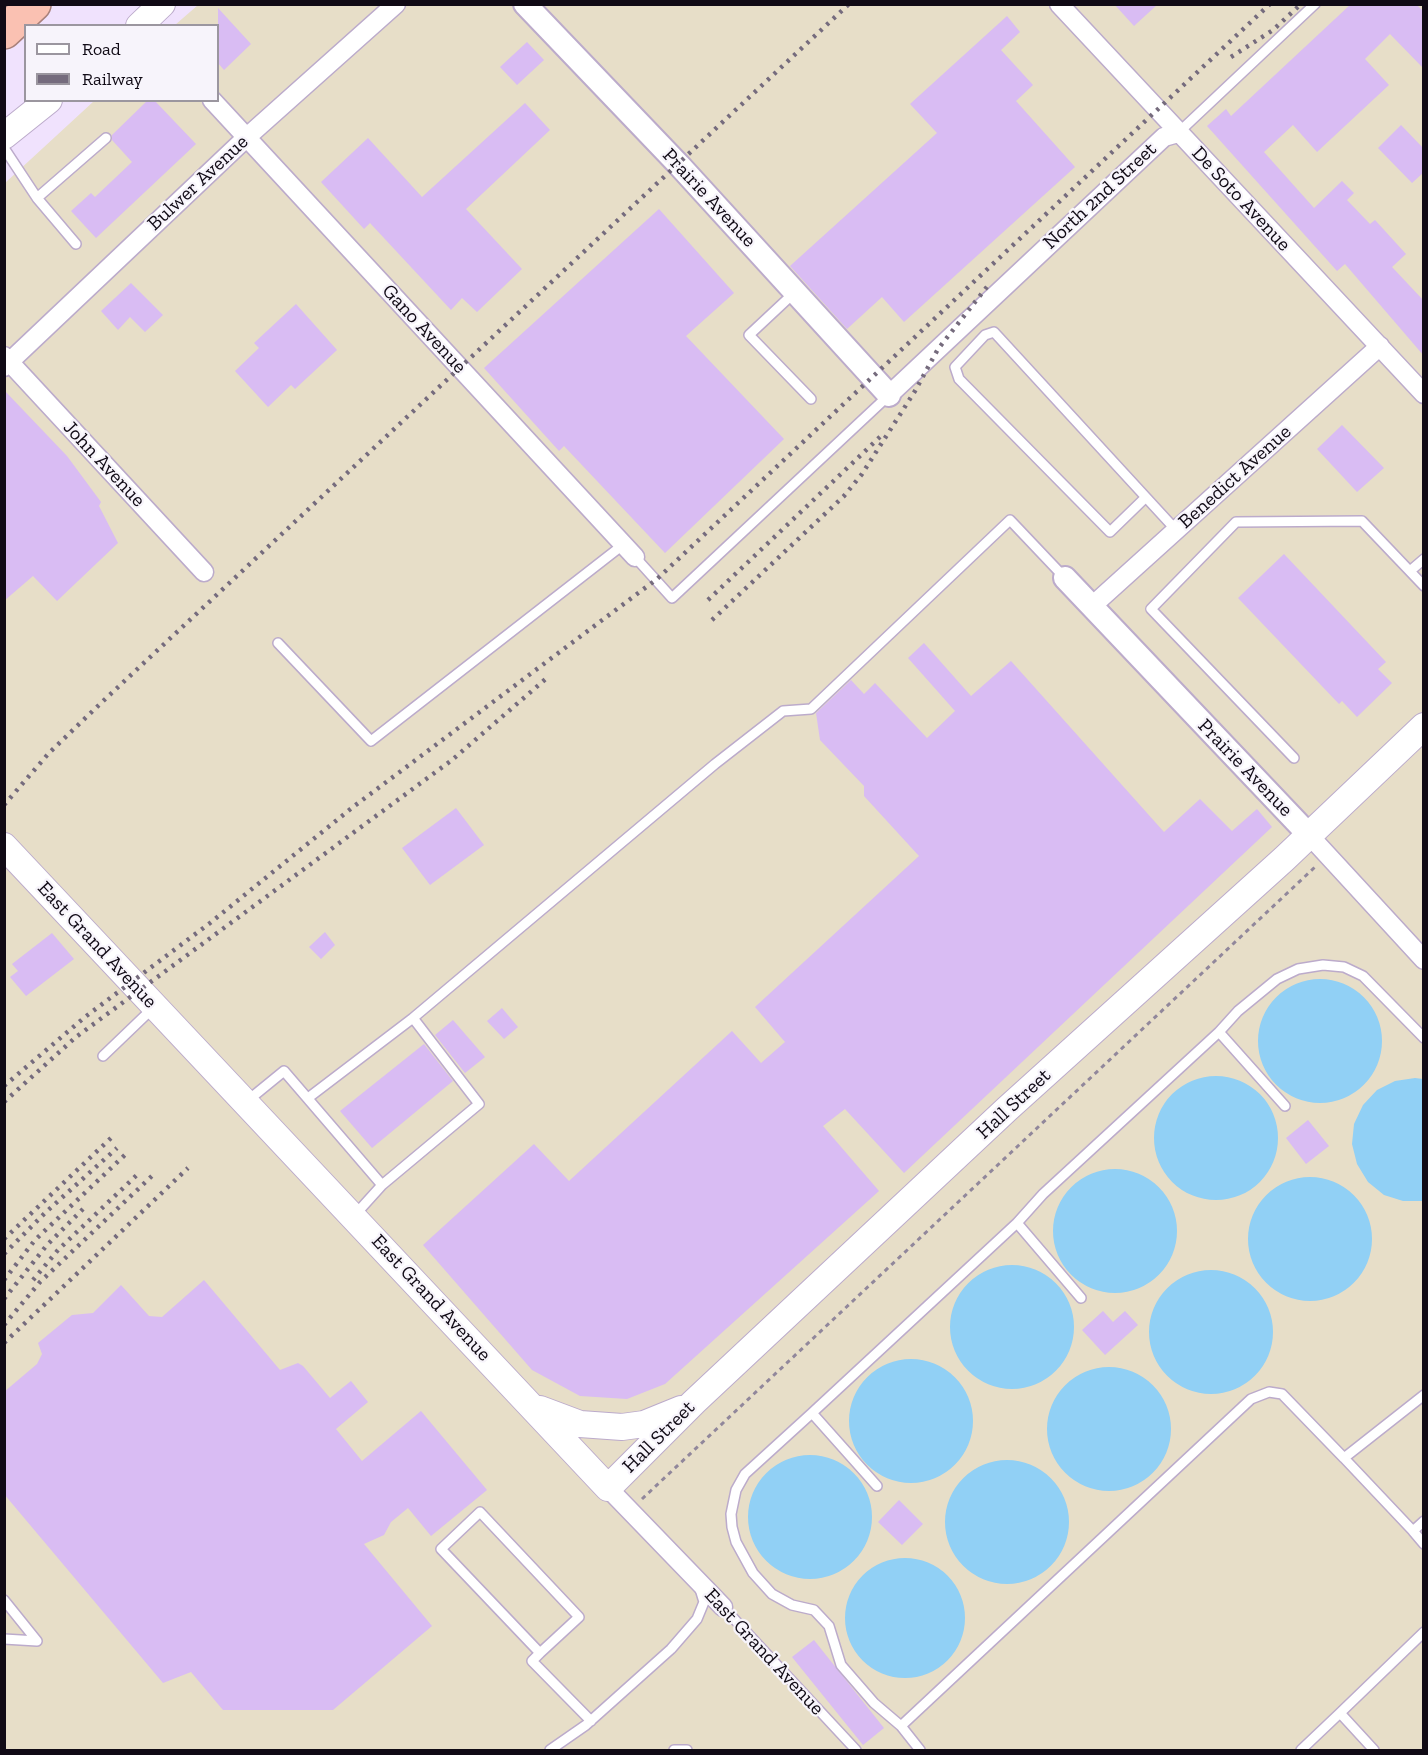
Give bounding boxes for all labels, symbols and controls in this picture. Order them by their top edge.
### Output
legend [24,24,219,102]
text: Road [82,38,121,60]
text: Railway [82,68,143,90]
street label: Bulwer Avenue [143,130,253,236]
street label: North 2nd Street [1038,137,1162,255]
street label: De Soto Avenue [1186,142,1296,256]
street label: Prairie Avenue [657,144,761,252]
street label: Gano Avenue [377,279,471,379]
street label: John Avenue [58,416,150,512]
street label: Benedict Avenue [1174,420,1296,534]
street label: Prairie Avenue [1192,714,1298,822]
street label: East Grand Avenue [32,877,162,1013]
street label: Hall Street [972,1064,1056,1144]
street label: East Grand Avenue [366,1230,496,1366]
street label: Hall Street [618,1396,700,1478]
street label: East Grand Avenue [699,1584,829,1720]

